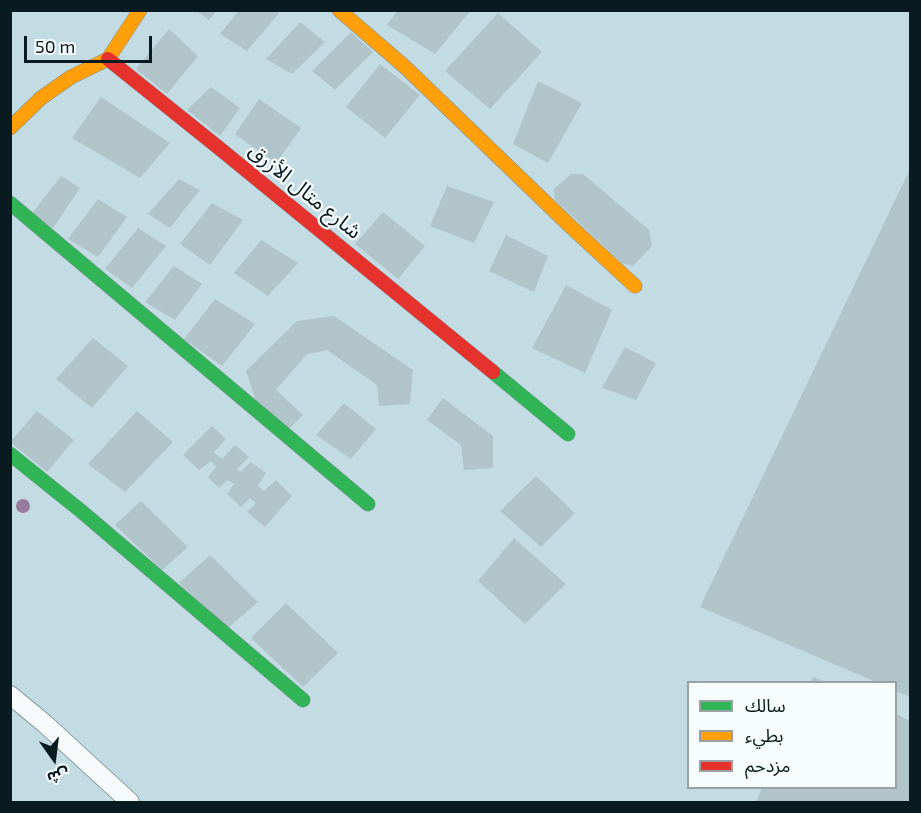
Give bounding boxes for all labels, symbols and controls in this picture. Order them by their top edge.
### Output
scale bar [27,24,154,62]
text: 50 m [35,35,75,57]
street label: شارع متال الأزرق [243,138,367,244]
legend [687,681,897,789]
text: سالك [745,694,786,716]
text: بطيء [745,724,783,746]
north arrow [24,729,84,789]
text: مزدحم [745,754,790,776]
text: ش [46,765,71,789]

